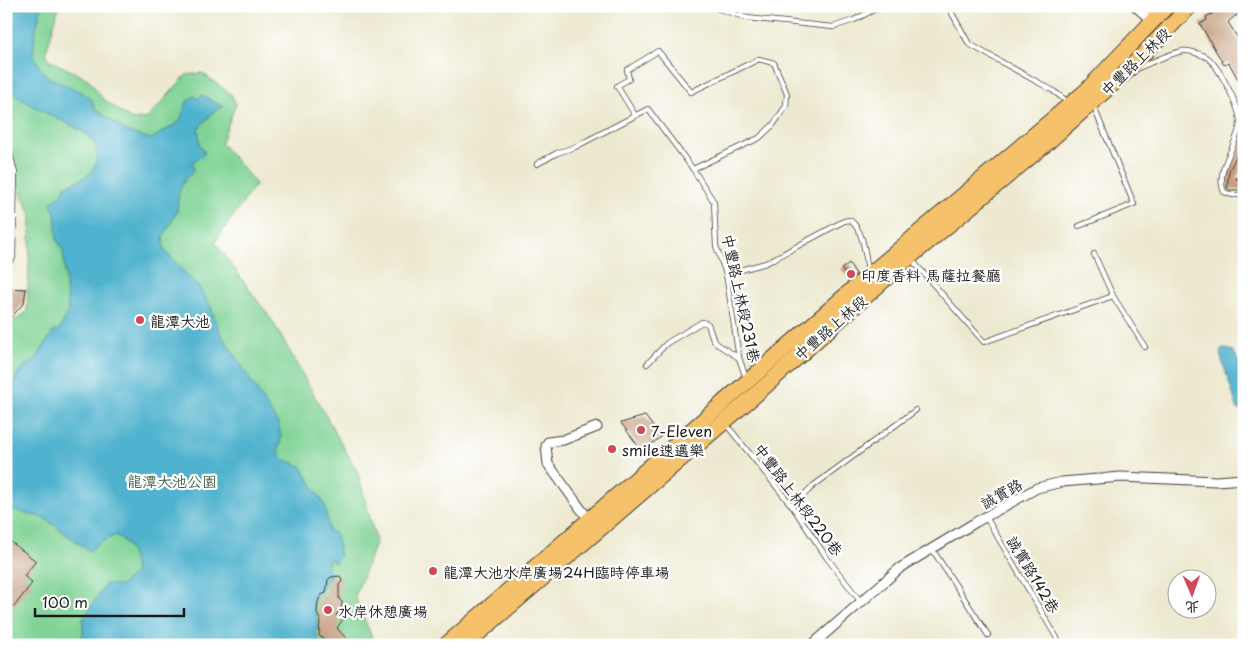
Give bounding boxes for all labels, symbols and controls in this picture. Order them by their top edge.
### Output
street label: 中豐路上林段 [1095,21,1175,101]
street label: 中豐路上林段231巷 [717,231,767,365]
place label: 印度香料 馬薩拉餐廳 [861,263,1001,286]
marker: 印度香料 馬薩拉餐廳 [845,268,857,280]
street label: 中豐路上林段 [788,289,872,365]
place label: 龍潭大池 [150,309,210,332]
marker: 龍潭大池 [134,314,146,326]
place label: 7-Eleven [651,419,712,442]
marker: 7-Eleven [635,424,647,436]
place label: smile速邁樂 [622,438,704,461]
street label: 中豐路上林段220巷 [749,438,849,560]
marker: smile速邁樂 [606,443,618,455]
park label: 龍潭大池公園 [127,469,217,492]
street label: 誠實路 [976,472,1026,514]
street label: 誠實路142巷 [1002,531,1066,617]
place label: 龍潭大池水岸廣場24H臨時停車場 [443,560,670,583]
marker: 龍潭大池水岸廣場24H臨時停車場 [427,565,439,577]
north arrow [1168,568,1218,618]
scale bar [35,586,184,618]
text: 100 m [42,590,88,613]
text: 北 [1185,597,1200,618]
place label: 水岸休憩廣場 [338,599,428,622]
marker: 水岸休憩廣場 [322,604,334,616]

